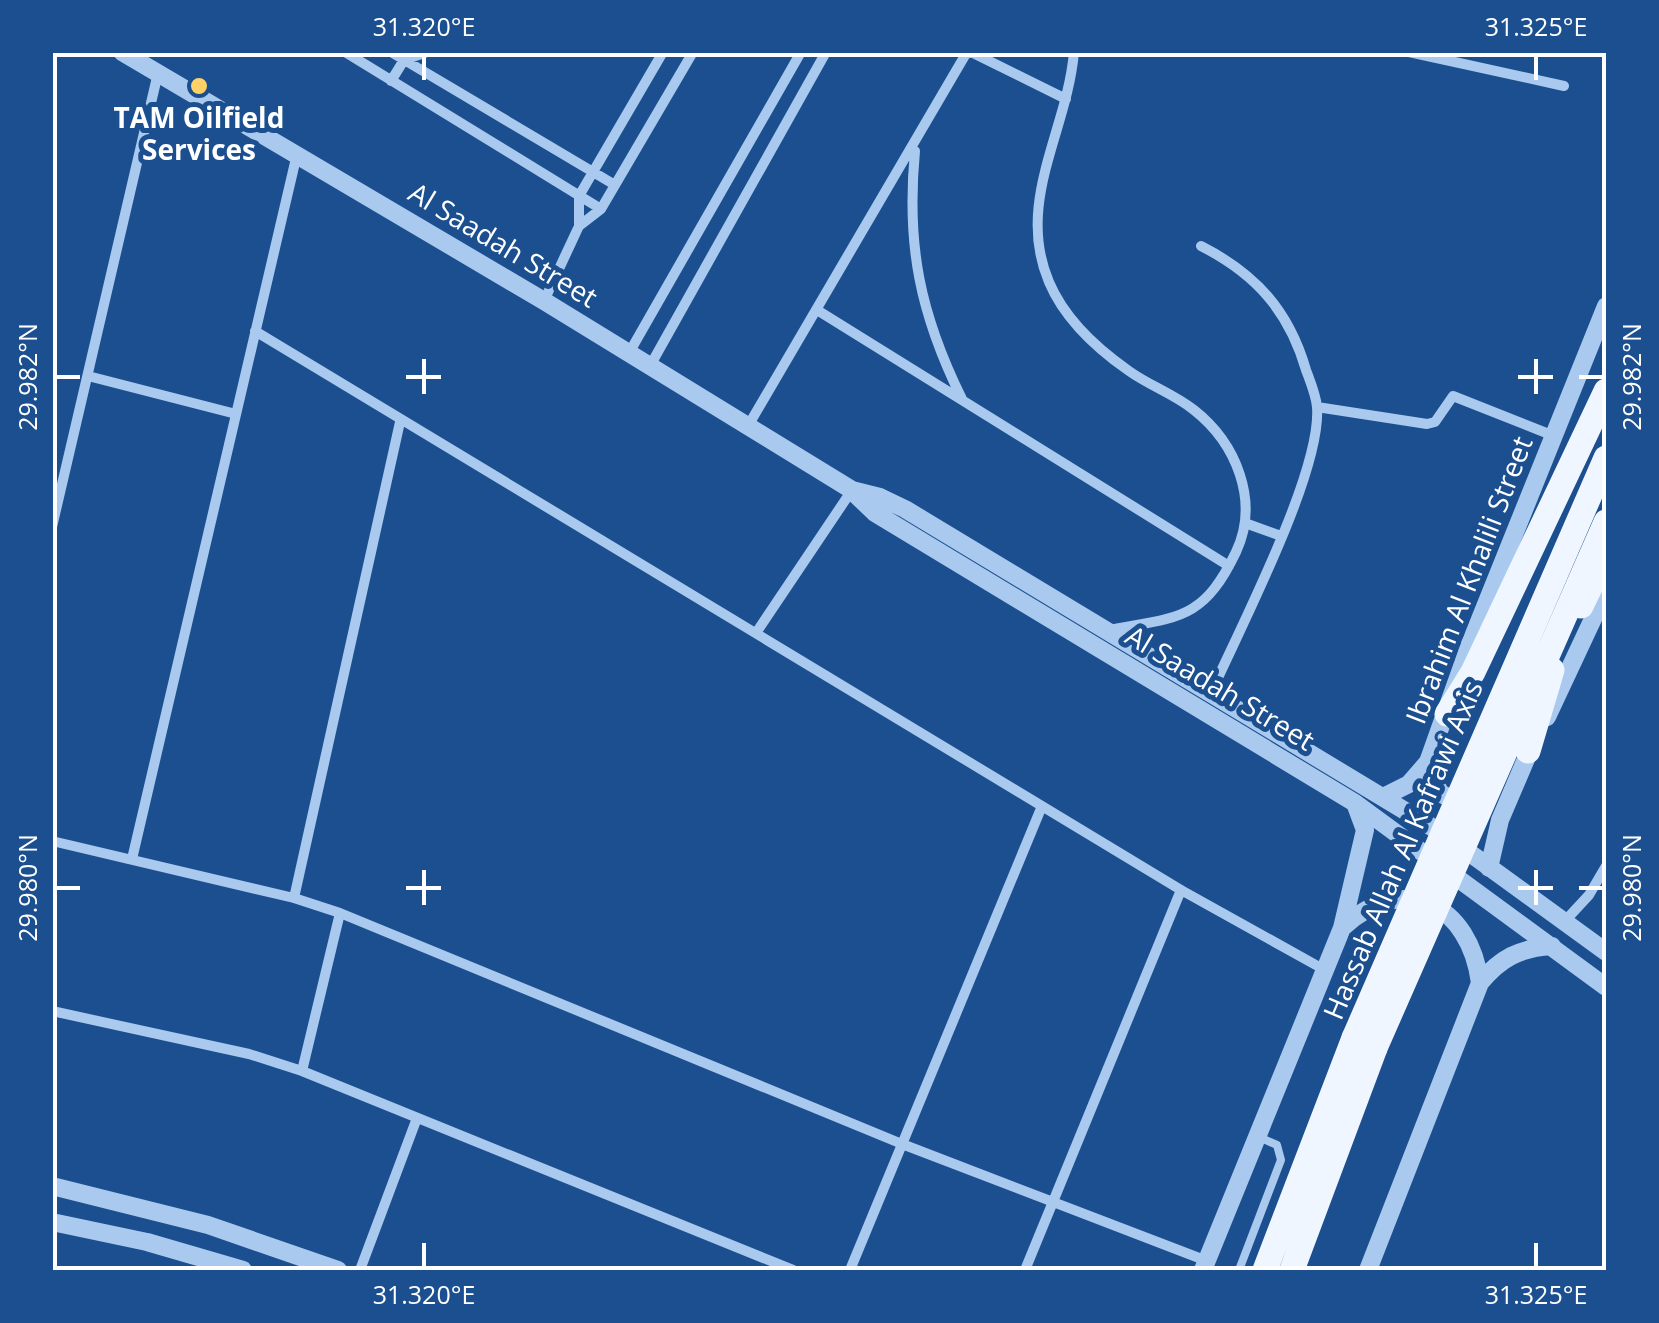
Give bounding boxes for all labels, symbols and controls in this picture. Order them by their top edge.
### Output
text: 31.320°E [373,9,475,43]
text: 31.325°E [1485,9,1587,43]
marker: TAM Oilfield Services [188,75,210,97]
place label: TAM Oilfield Services [114,98,284,168]
street label: Al Saadah Street [402,173,605,316]
text: 29.982°N [10,323,44,431]
text: 29.982°N [1614,323,1648,431]
street label: Ibrahim Al Khalili Street [1396,430,1540,729]
street label: Al Saadah Street [1119,616,1322,759]
street label: Hassab Allah Al Kafrawi Axis [1313,674,1491,1025]
text: 29.980°N [10,834,44,942]
text: 29.980°N [1614,834,1648,942]
text: 31.320°E [373,1277,475,1311]
text: 31.325°E [1485,1277,1587,1311]

